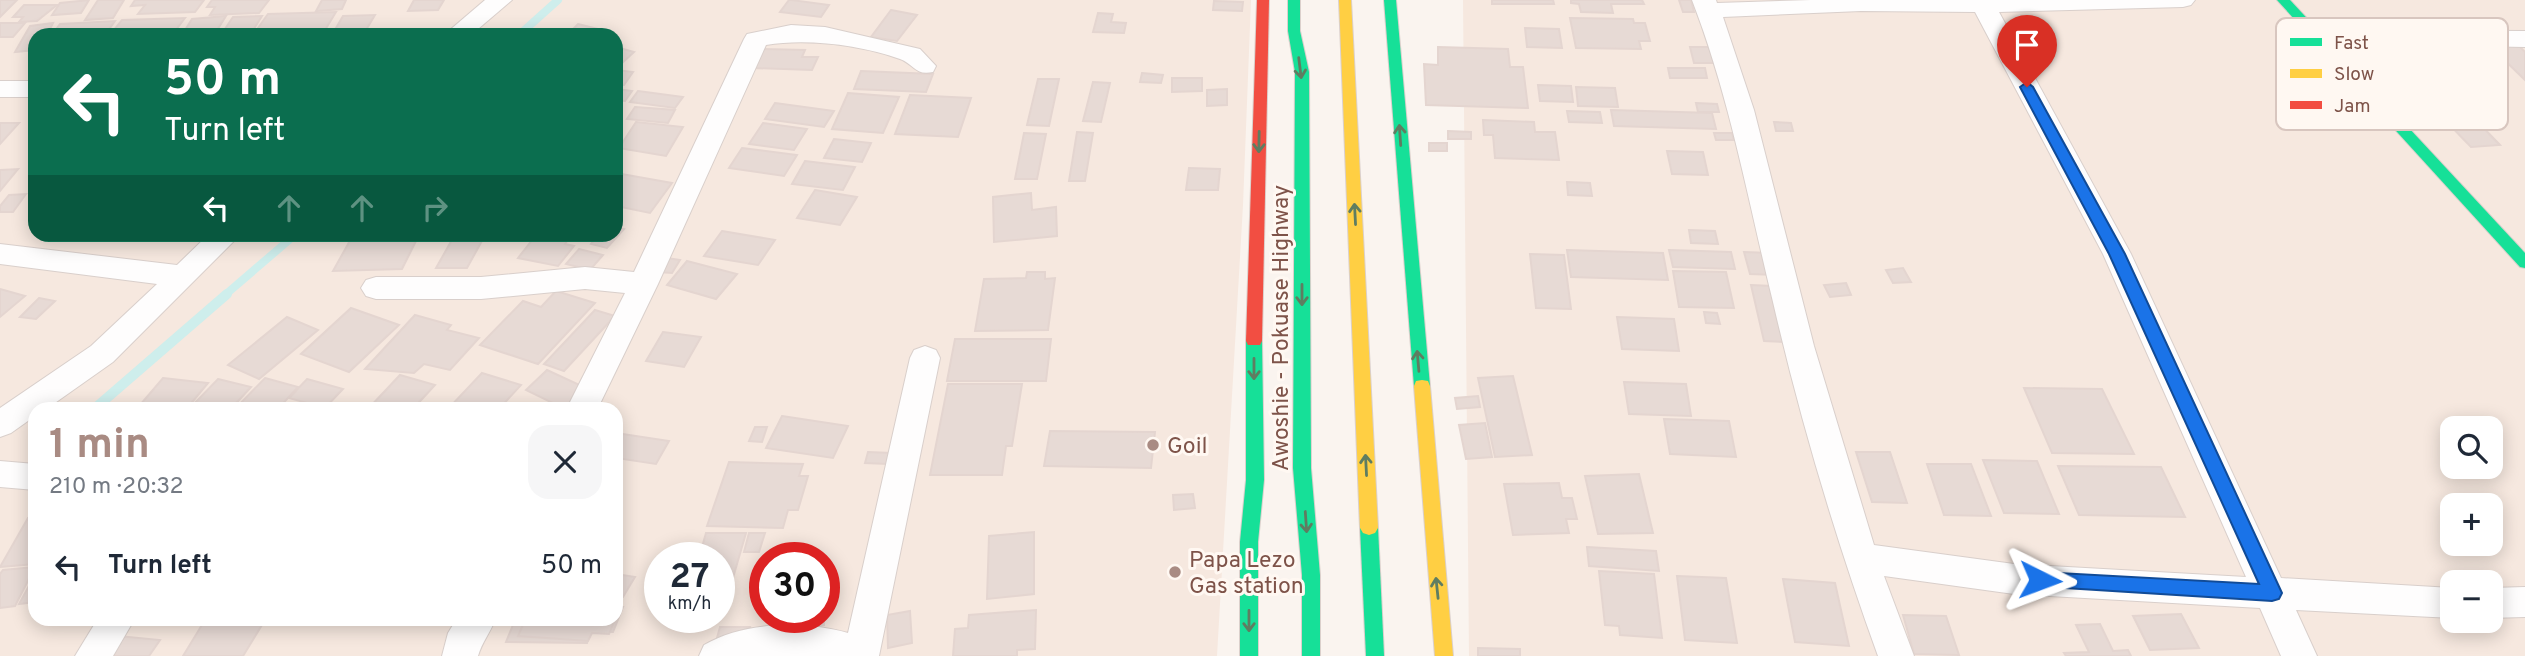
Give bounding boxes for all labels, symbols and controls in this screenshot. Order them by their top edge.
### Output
pin [1997,15,2057,87]
legend [2276,18,2508,130]
icon: arrive [2008,26,2046,64]
text: Fast [2334,32,2369,56]
text: 50 m [164,51,281,113]
icon: left [49,56,140,147]
one-way arrow [1294,56,1307,79]
text: Slow [2334,63,2374,87]
text: Jam [2334,95,2371,119]
text: Turn left [164,112,285,152]
one-way arrow [1393,124,1406,146]
one-way arrow [1252,130,1266,153]
street label: Awoshie - Pokuase Highway [1268,185,1297,471]
icon: left [197,189,235,227]
icon: ahead [270,189,308,227]
icon: ahead [343,189,381,227]
icon: right [416,189,454,227]
one-way arrow [1348,202,1361,225]
one-way arrow [1295,283,1309,306]
one-way arrow [1411,351,1424,373]
one-way arrow [1247,357,1261,380]
map controls [2440,416,2503,633]
button: search [2440,416,2503,479]
text: 1 min [49,420,150,473]
button: close [528,425,602,499]
place label: Goil [1167,433,1208,462]
marker: Goil [1145,437,1161,453]
one-way arrow [1360,454,1373,477]
text: 210 m · 20:32 [49,473,184,502]
button: + [2440,493,2503,556]
one-way arrow [1300,511,1313,534]
speed limit sign: 30 [749,542,840,633]
position arrow [2003,543,2077,617]
place label: Papa Lezo Gas station [1189,547,1304,602]
icon: left [49,548,87,586]
text: Turn left [108,550,212,583]
text: 50 m [541,550,602,583]
text: 27 [670,556,709,600]
marker: Papa Lezo Gas station [1167,564,1183,580]
button: − [2440,570,2503,633]
one-way arrow [1431,577,1444,600]
text: km/h [668,593,711,616]
one-way arrow [1242,609,1256,632]

